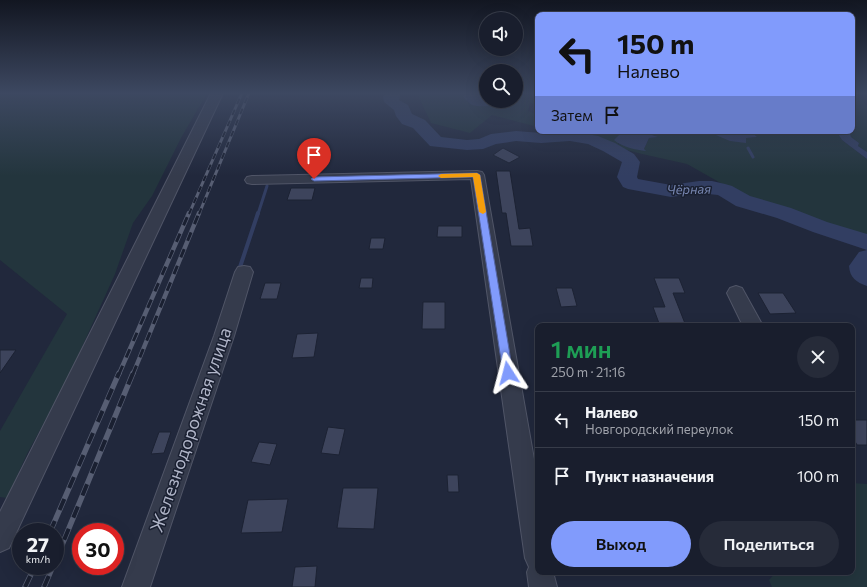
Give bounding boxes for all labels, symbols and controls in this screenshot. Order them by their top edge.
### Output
map controls [479,12,523,108]
button: sound [479,12,523,56]
text: 150 m [617,26,694,60]
icon: left [551,28,603,80]
text: Налево [617,60,680,82]
button: search [479,64,523,108]
icon: arrive [601,104,623,126]
text: Затем [551,106,593,124]
pin [297,138,331,179]
icon: arrive [303,144,325,166]
water label: Чёрная [667,181,711,197]
street label: Железнодорожная улица [145,324,235,535]
text: 1 мин [551,334,612,363]
button: close [797,336,839,378]
position arrow [487,352,529,394]
text: 250 m · 21:16 [551,364,625,380]
text: Налево [585,403,638,421]
icon: left [551,409,573,431]
text: 150 m [798,411,839,429]
text: Новгородский переулок [585,421,734,437]
icon: arrive [551,465,573,487]
text: Пункт назначения [585,467,714,485]
text: 100 m [797,467,839,485]
button: Выход [551,521,691,567]
button: Поделиться [699,521,839,567]
speed limit sign: 30 [72,523,124,575]
text: 27 [27,532,49,556]
text: km/h [26,553,50,565]

